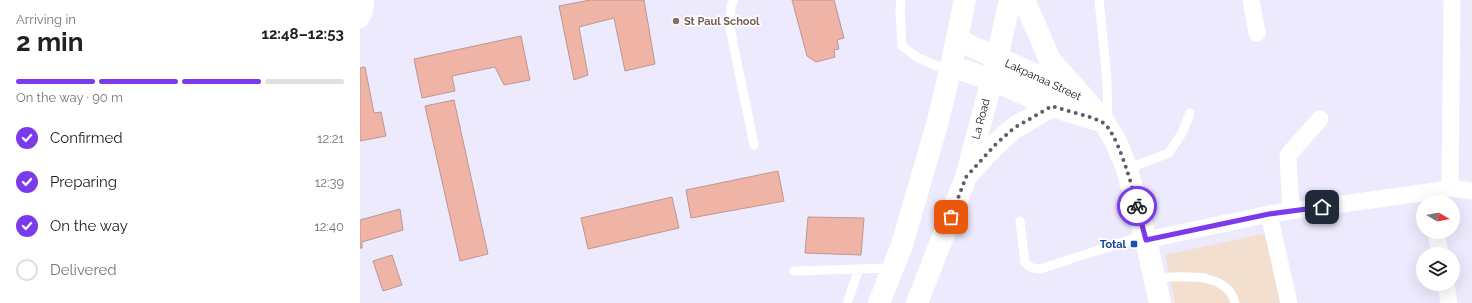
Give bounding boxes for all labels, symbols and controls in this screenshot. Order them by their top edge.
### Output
text: Arriving in [16,12,76,27]
place label: St Paul School [684,15,760,28]
marker: St Paul School [671,16,681,26]
text: 12:48–12:53 [261,25,344,43]
text: 2 min [16,27,83,57]
street label: Lakpanaa Street [1003,57,1084,104]
text: On the way · 90 m [16,90,123,105]
street label: La Road [969,97,993,141]
icon: check [16,127,38,149]
text: Confirmed [50,129,123,147]
text: 12:21 [317,131,344,146]
icon: check [16,171,38,193]
text: Preparing [50,173,117,191]
text: 12:39 [315,175,344,190]
courier [1117,186,1157,226]
pin [1305,190,1339,224]
icon: bike [1126,195,1148,217]
north arrow [1416,195,1460,239]
map controls [1416,195,1460,291]
icon: home [1311,196,1333,218]
pin [934,200,968,234]
icon: bag [940,206,962,228]
icon: check [16,215,38,237]
text: On the way [50,217,128,235]
text: 12:40 [314,219,344,234]
place label: Total [1100,238,1127,251]
marker: Total [1129,239,1139,249]
button: layers [1416,247,1460,291]
text: Delivered [50,261,117,279]

